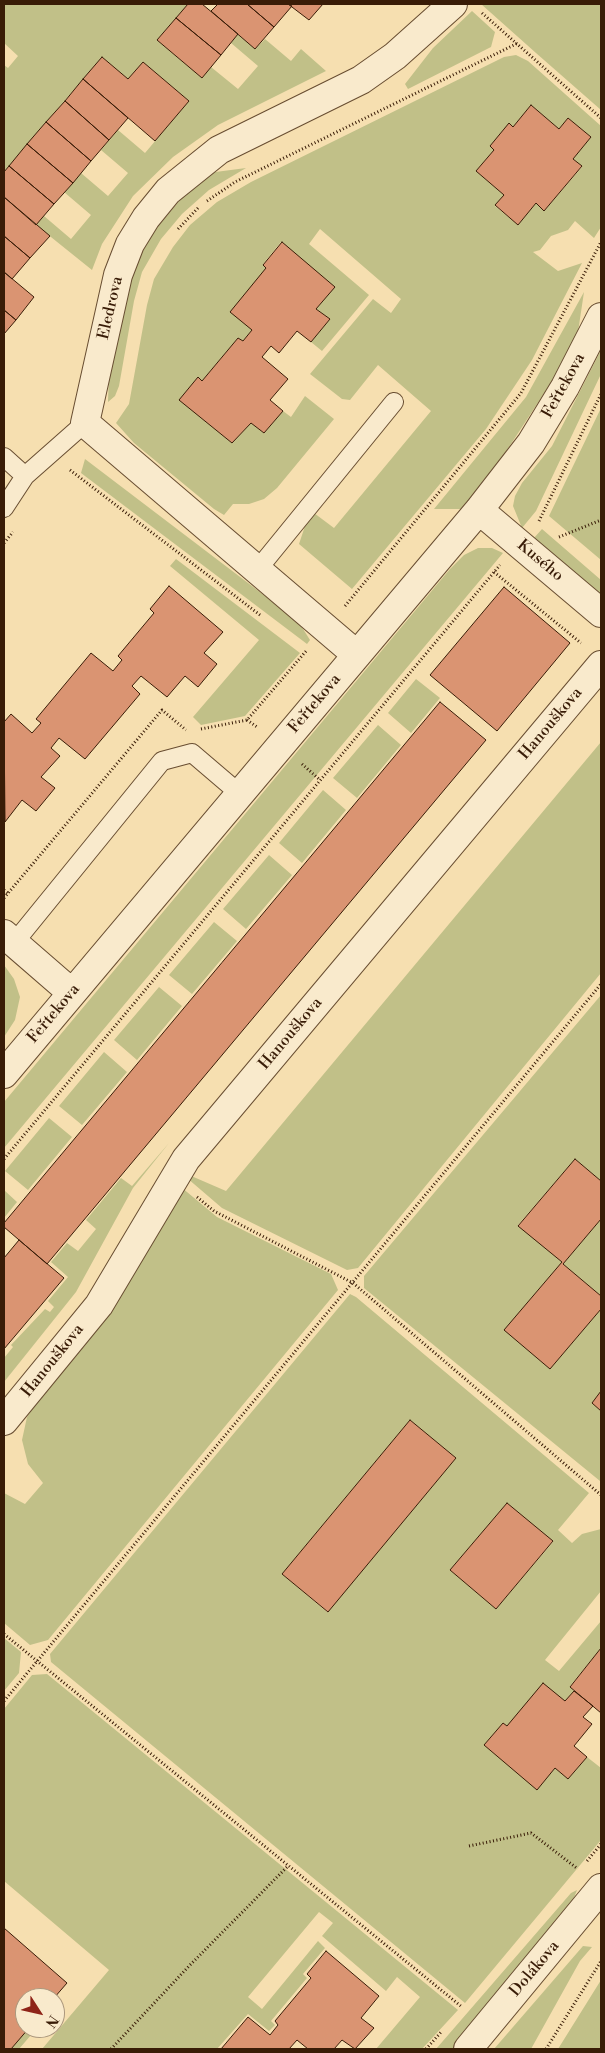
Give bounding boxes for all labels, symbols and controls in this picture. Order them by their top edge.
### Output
street label: Eledrova [94,274,128,342]
street label: Feřtekova [538,350,590,422]
street label: Kusého [513,536,567,586]
street label: Feřtekova [285,671,345,737]
street label: Hanouškova [515,684,587,764]
street label: Feřtekova [24,981,84,1047]
street label: Hanouškova [255,994,327,1074]
street label: Hanouškova [18,1321,88,1401]
street label: Dolákova [506,1937,564,2001]
north arrow [15,1988,65,2038]
text: N [41,2011,62,2031]

